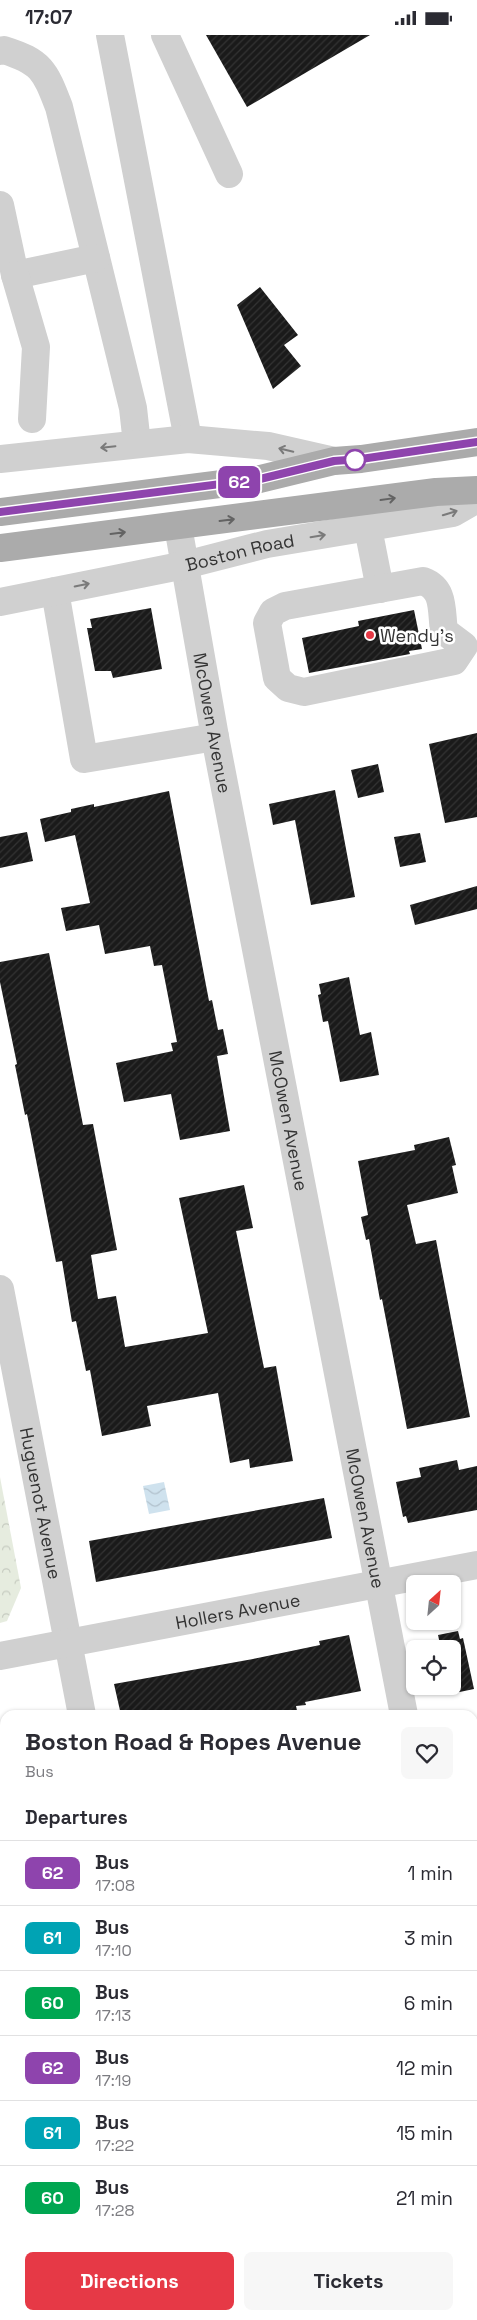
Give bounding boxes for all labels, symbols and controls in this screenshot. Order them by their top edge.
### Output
text: 17:07 [25,5,72,30]
one-way arrow [100,442,116,452]
one-way arrow [279,445,295,454]
unlabelled marker [344,449,366,471]
line badge: 62 [216,466,262,498]
text: 62 [228,470,250,493]
one-way arrow [379,493,395,503]
one-way arrow [442,507,458,517]
one-way arrow [218,515,234,525]
one-way arrow [109,528,125,538]
street label: Boston Road [183,528,296,576]
one-way arrow [309,530,325,540]
one-way arrow [74,580,90,589]
place label: Wendy's [380,624,454,647]
marker: Wendy's [364,629,376,641]
street label: McOwen Avenue [189,651,237,795]
street label: McOwen Avenue [264,1049,314,1193]
street label: Huguenot Avenue [15,1425,67,1581]
street label: McOwen Avenue [341,1446,391,1590]
north arrow [406,1575,461,1630]
map controls [406,1575,461,1695]
street label: Hollers Avenue [173,1587,302,1634]
button: locate [406,1640,461,1695]
text: Boston Road & Ropes Avenue [25,1726,361,1757]
button: heart [401,1727,453,1779]
text: Bus [25,1761,54,1782]
text: Departures [25,1805,128,1830]
text: Bus [95,1850,129,1875]
text: 62 [42,1861,63,1884]
text: 1 min [408,1861,453,1886]
text: 17:08 [95,1875,135,1896]
text: Bus [95,1915,129,1940]
text: 61 [43,1926,62,1949]
text: 3 min [404,1926,453,1951]
text: 17:10 [95,1940,132,1961]
text: Bus [95,1980,129,2005]
text: 60 [41,1991,64,2014]
text: 6 min [404,1991,453,2016]
text: 17:13 [95,2005,131,2026]
text: Bus [95,2045,129,2070]
text: 62 [42,2056,63,2079]
text: 12 min [396,2056,453,2081]
text: 17:19 [95,2070,131,2091]
text: Bus [95,2110,129,2135]
text: 61 [43,2121,62,2144]
text: 15 min [396,2121,453,2146]
text: 17:22 [95,2135,134,2156]
text: Bus [95,2175,129,2200]
text: 60 [41,2186,64,2209]
text: 21 min [396,2186,453,2211]
text: 17:28 [95,2200,134,2221]
button: Directions [25,2252,234,2310]
button: Tickets [244,2252,453,2310]

